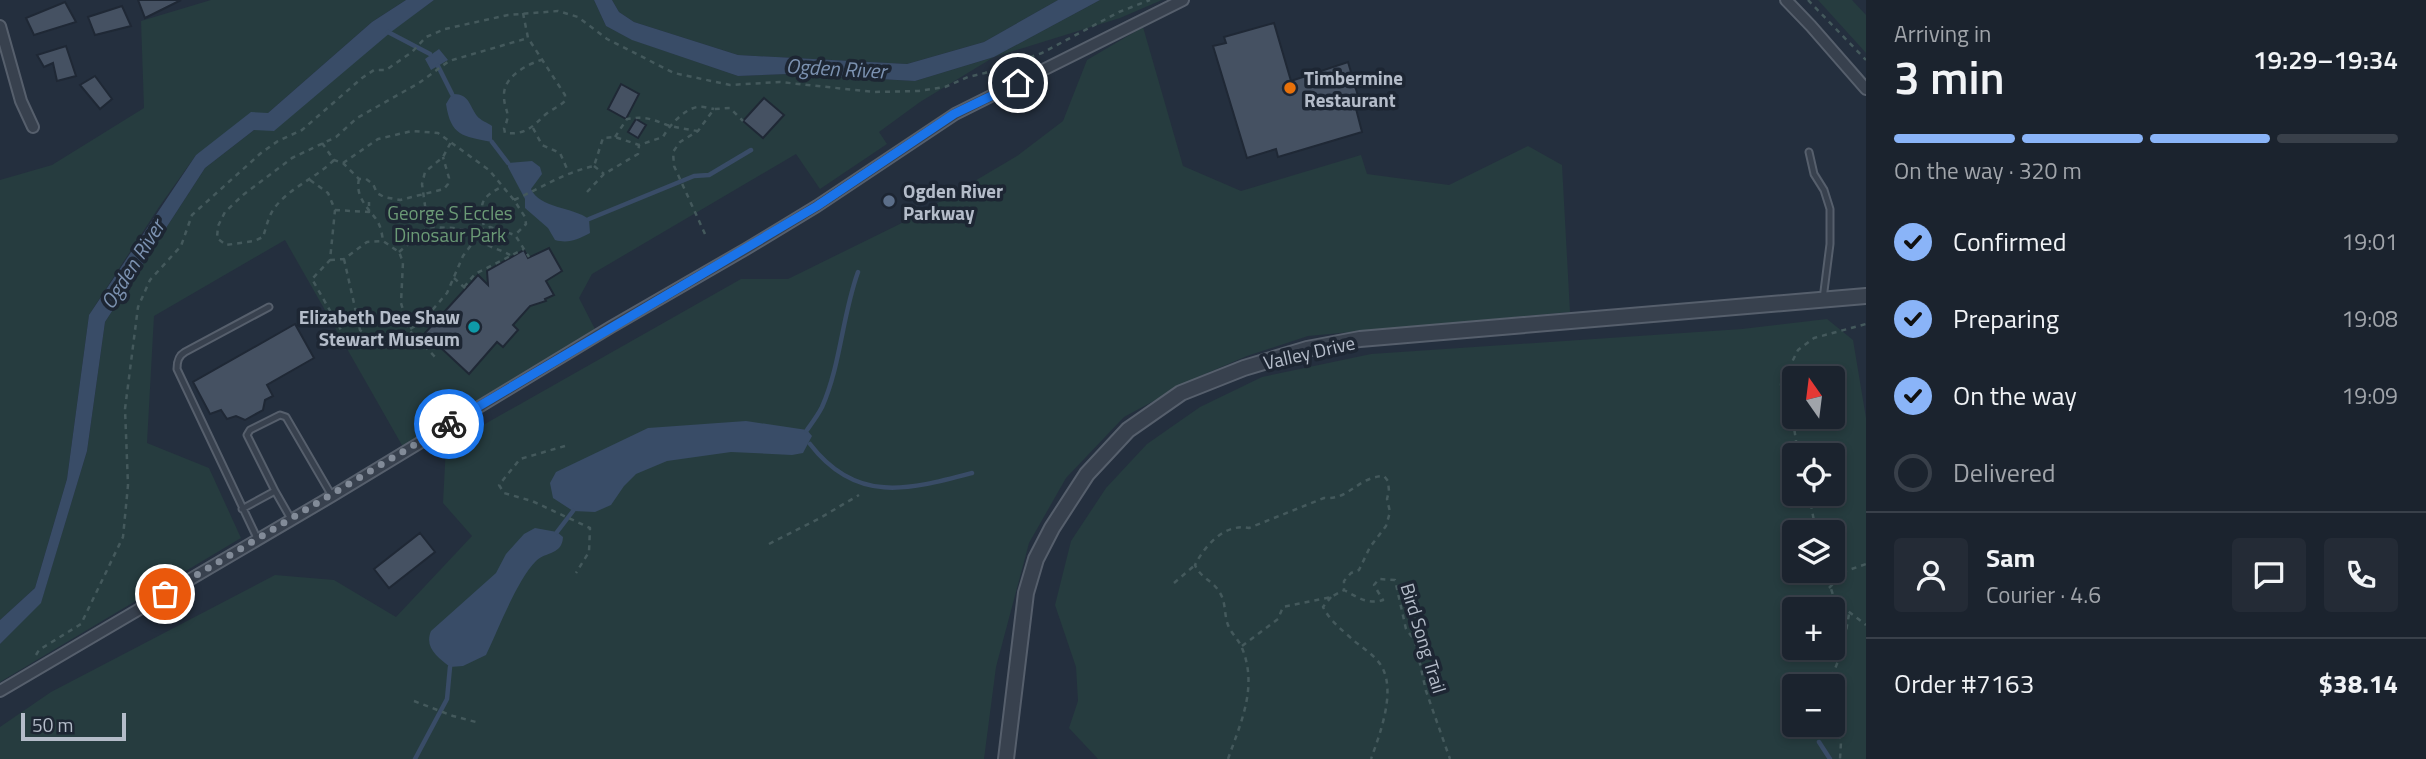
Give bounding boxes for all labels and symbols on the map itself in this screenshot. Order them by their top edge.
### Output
water label: Ogden River [785,49,889,87]
pin [988,53,1048,113]
place label: Timbermine Restaurant [1304,63,1403,114]
marker: Timbermine Restaurant [1282,80,1298,96]
place label: Ogden River Parkway [903,176,1003,227]
marker: Ogden River Parkway [881,193,897,209]
park label: George S Eccles Dinosaur Park [387,198,513,249]
water label: Ogden River [92,211,173,315]
place label: Elizabeth Dee Shaw Stewart Museum [299,302,460,353]
marker: Elizabeth Dee Shaw Stewart Museum [466,319,482,335]
street label: Valley Drive [1260,327,1358,377]
north arrow [1782,366,1844,429]
courier [414,389,484,459]
pin [135,564,195,624]
street label: Bird Song Trail [1393,579,1455,697]
scale bar [21,710,126,742]

